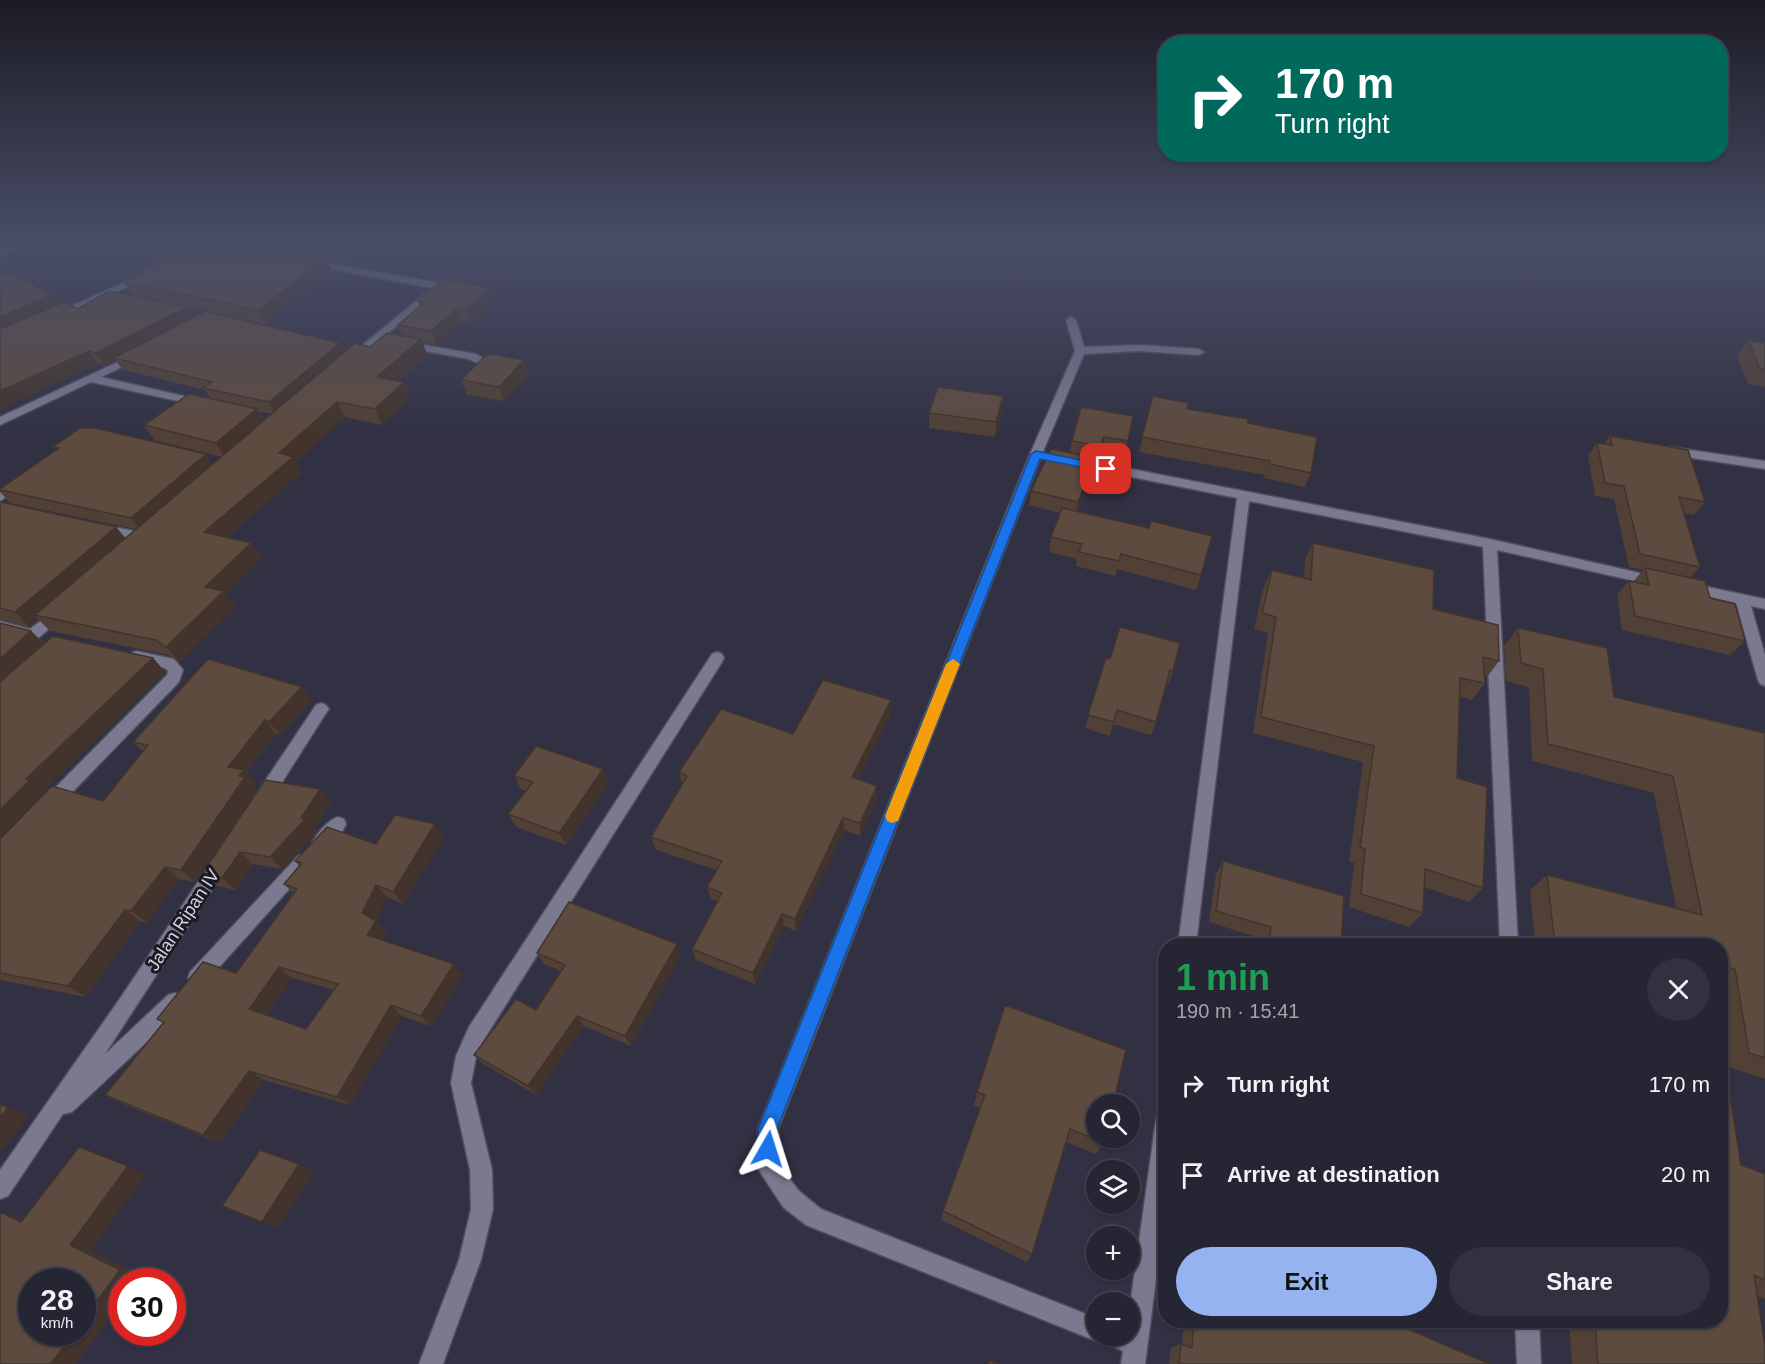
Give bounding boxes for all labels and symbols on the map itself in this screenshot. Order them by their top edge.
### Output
pin [1080,443,1131,494]
street label: Jalan Ripan IV [143,865,223,975]
position arrow [736,1117,800,1181]
speed limit sign: 30 [108,1268,186,1346]

